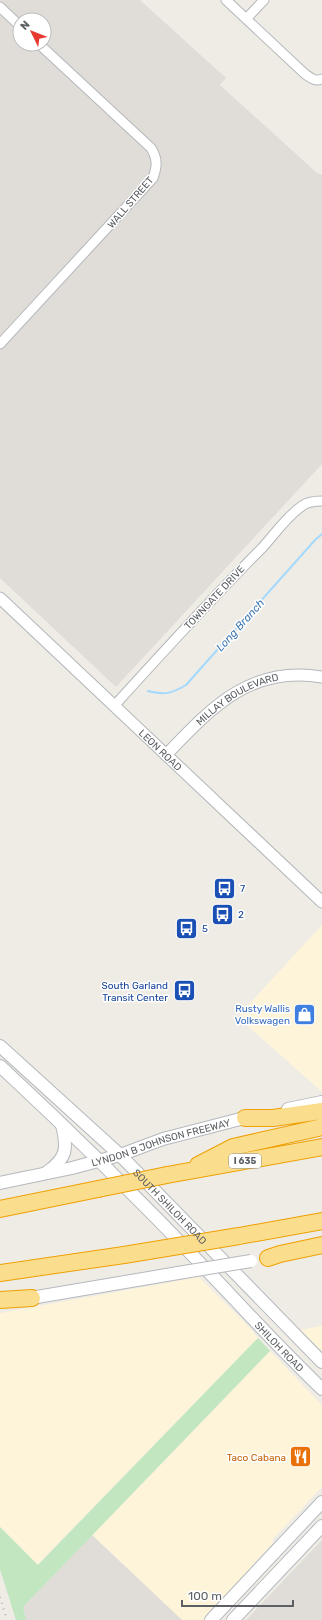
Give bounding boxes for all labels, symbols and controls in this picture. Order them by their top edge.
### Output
north arrow [12,12,52,52]
text: N [18,18,33,33]
street label: WALL STREET [105,174,157,231]
street label: TOWNGATE DRIVE [182,563,247,632]
water label: Long Branch [214,596,267,654]
street label: MILLAY BOULEVARD [194,672,280,728]
street label: LEON ROAD [136,727,184,774]
bus stop icon: 7 [211,875,237,901]
place label: 7 [240,883,245,895]
bus stop icon: 2 [209,901,235,927]
place label: 2 [238,909,244,921]
bus stop icon: 5 [174,915,200,941]
place label: 5 [202,923,208,935]
bus stop icon: South Garland Transit Center [171,978,197,1004]
place label: South Garland Transit Center [101,980,168,1004]
shop icon: Rusty Wallis Volkswagen [292,1001,318,1027]
place label: Rusty Wallis Volkswagen [235,1003,290,1027]
street label: LYNDON B JOHNSON FREEWAY [90,1117,232,1169]
road number: I 635 [229,1154,261,1168]
street label: SOUTH SHILOH ROAD [130,1167,209,1247]
street label: SHILOH ROAD [252,1320,306,1375]
restaurant icon: Taco Cabana [288,1444,314,1470]
place label: Taco Cabana [227,1452,286,1464]
scale bar [182,1582,293,1608]
text: 100 m [188,1589,222,1603]

